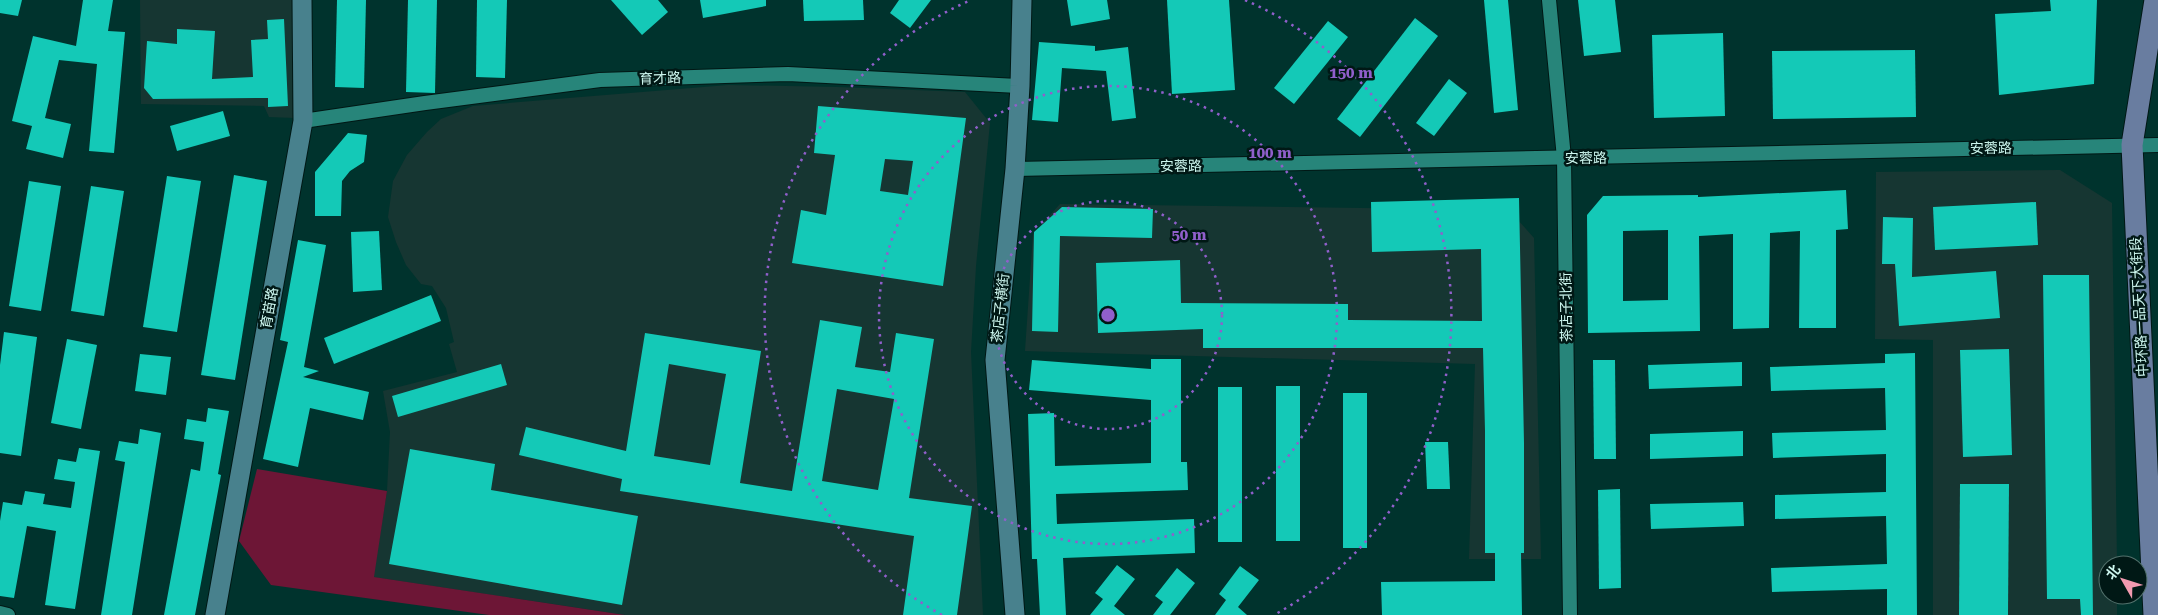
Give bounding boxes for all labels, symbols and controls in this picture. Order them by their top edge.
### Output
text: 150 m [1329,64,1373,82]
street label: 育才路 [639,69,681,87]
street label: 安蓉路 [1970,140,2012,156]
text: 100 m [1248,144,1292,162]
street label: 安蓉路 [1565,150,1607,166]
street label: 安蓉路 [1160,158,1202,174]
text: 50 m [1171,226,1207,244]
street label: 中环路一品天下大街段 [2127,237,2151,377]
street label: 茶店子横街 [988,272,1012,344]
street label: 茶店子北街 [1557,272,1575,342]
street label: 育苗路 [257,286,281,330]
centre of rings [1099,306,1117,324]
north arrow [2098,555,2148,605]
text: 北 [2102,561,2124,582]

